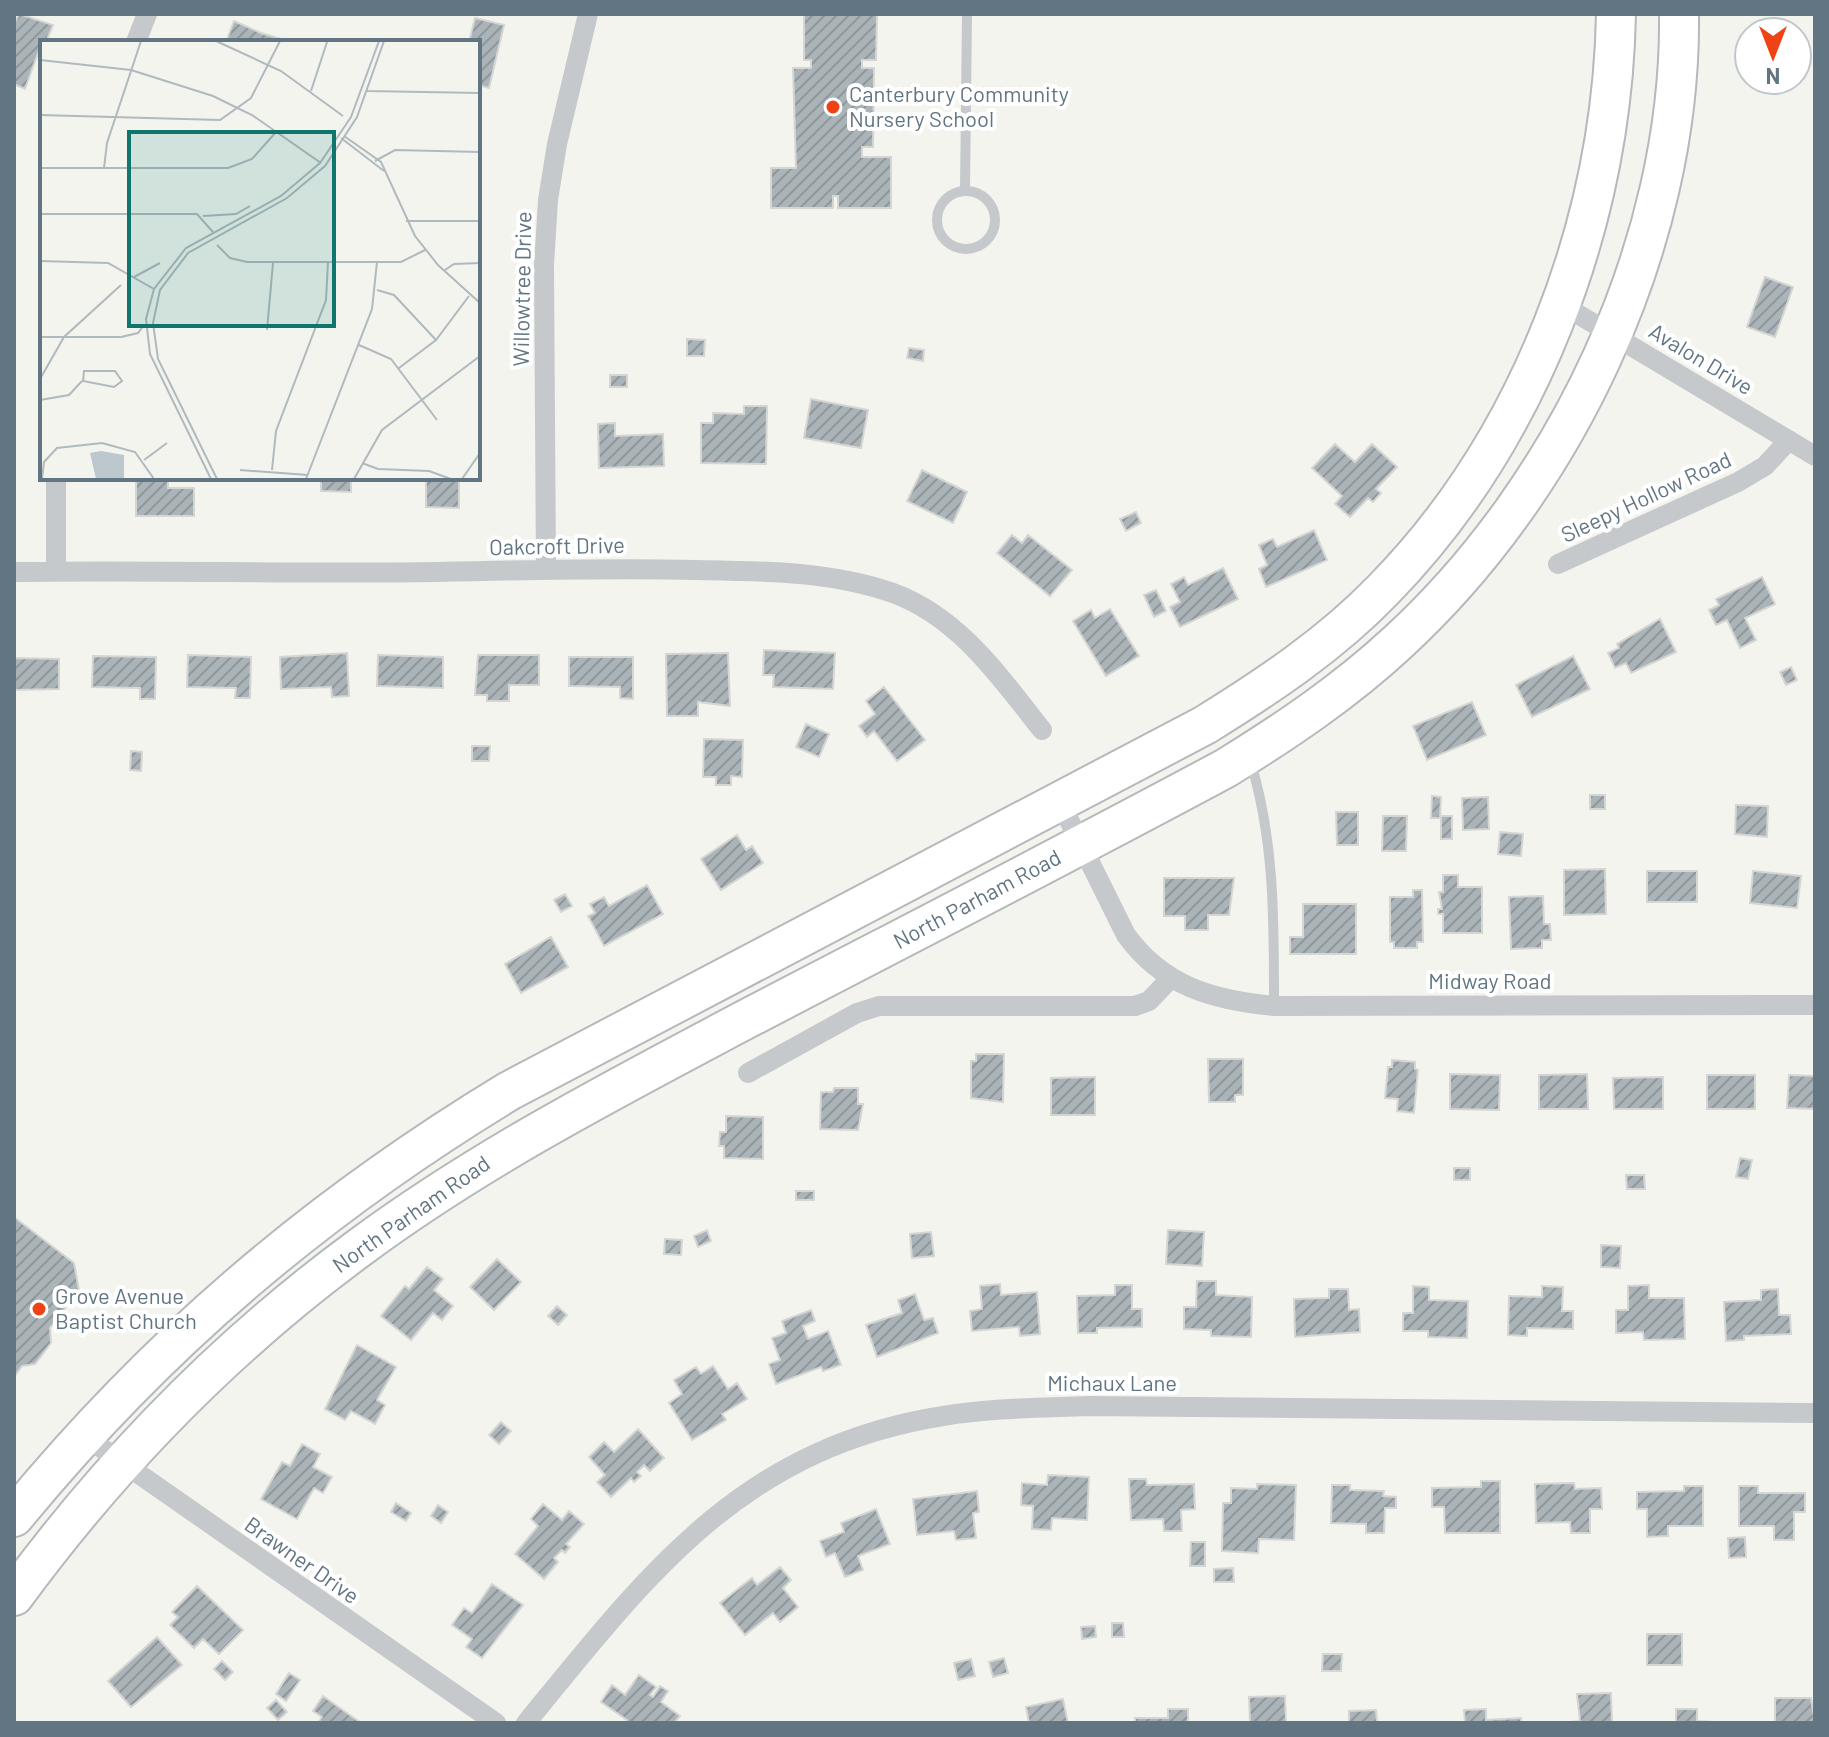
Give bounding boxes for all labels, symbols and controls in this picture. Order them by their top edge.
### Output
north arrow [1733,16,1813,96]
inset map [40,40,480,480]
text: N [1766,64,1780,90]
place label: Canterbury Community Nursery School [849,80,1069,131]
marker: Canterbury Community Nursery School [824,98,842,116]
street label: Willowtree Drive [507,211,535,367]
street label: Avalon Drive [1645,317,1758,399]
street label: Sleepy Hollow Road [1556,445,1735,547]
street label: Oakcroft Drive [489,531,625,559]
street label: North Parham Road [888,843,1065,953]
street label: Midway Road [1428,967,1552,993]
street label: North Parham Road [327,1149,494,1277]
place label: Grove Avenue Baptist Church [55,1282,197,1333]
marker: Grove Avenue Baptist Church [30,1300,48,1318]
street label: Michaux Lane [1047,1369,1177,1395]
street label: Brawner Drive [240,1510,365,1608]

